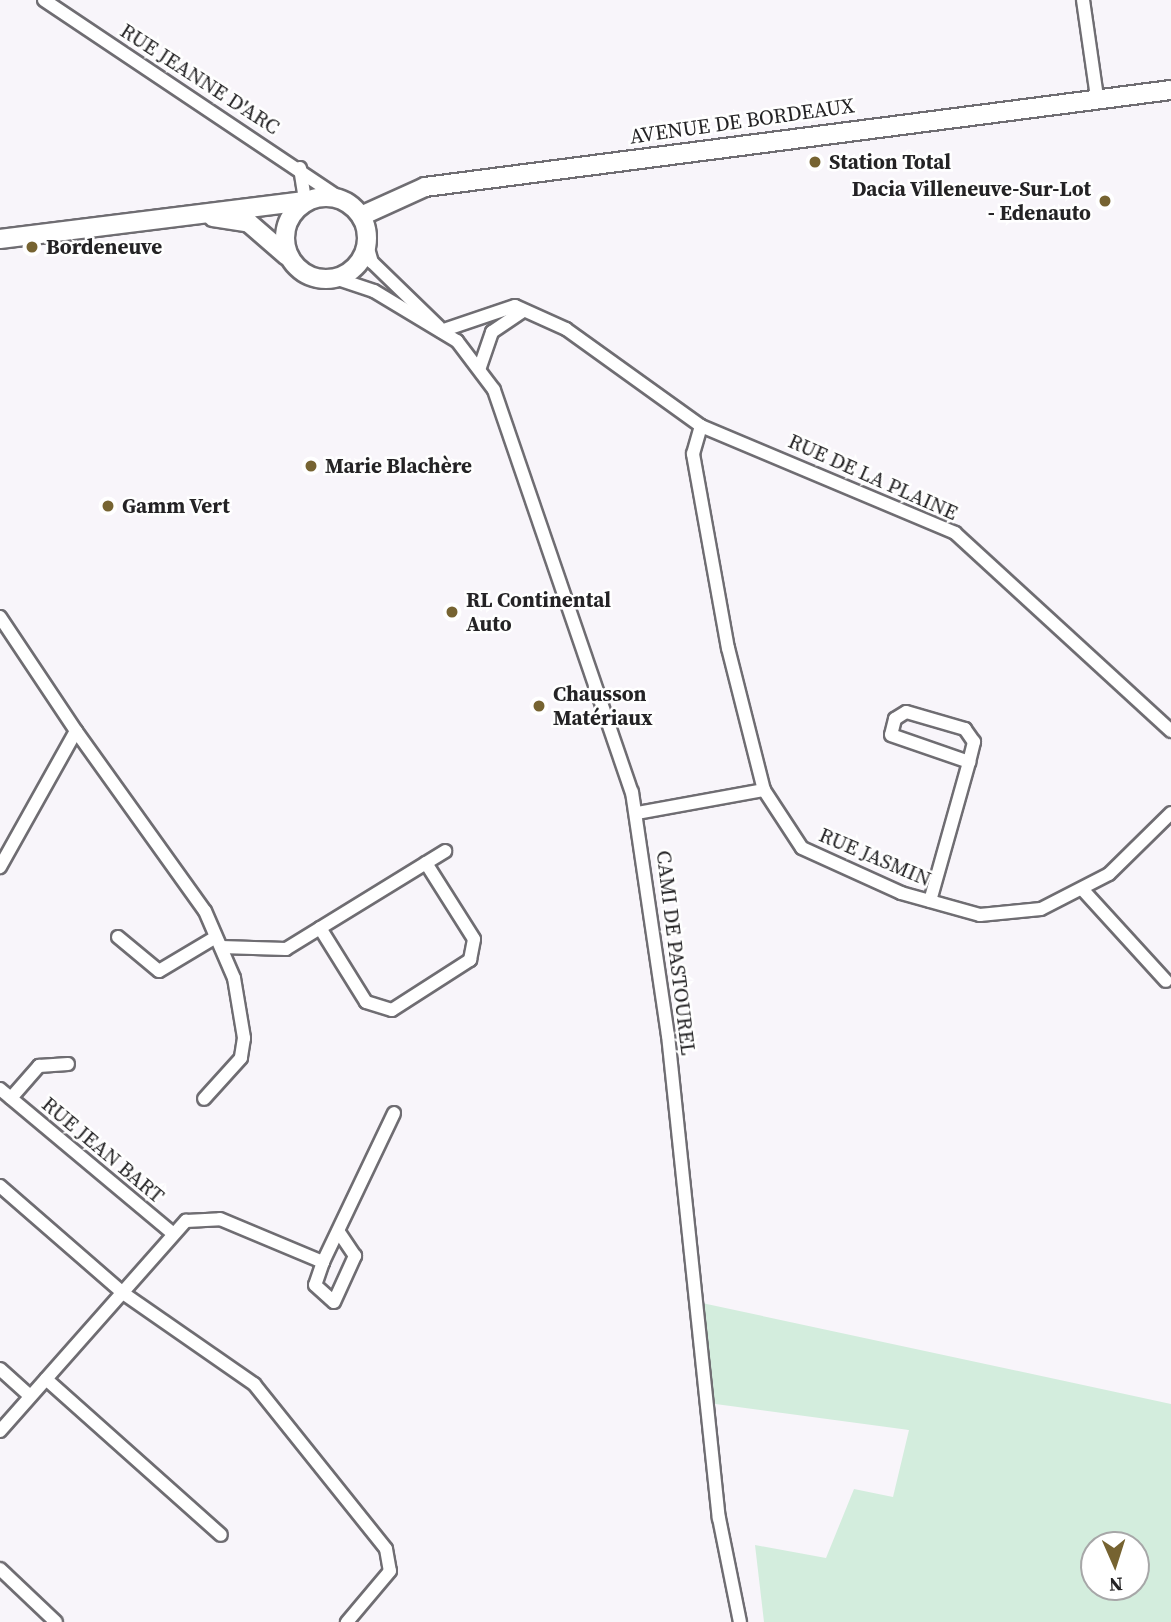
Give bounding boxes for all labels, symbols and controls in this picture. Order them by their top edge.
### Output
street label: RUE JEANNE D'ARC [116,18,284,140]
street label: AVENUE DE BORDEAUX [628,93,856,149]
place label: Station Total [829,149,951,175]
marker: Station Total [807,154,823,170]
place label: Dacia Villeneuve-Sur-Lot - Edenauto [851,176,1091,226]
marker: Dacia Villeneuve-Sur-Lot - Edenauto [1097,193,1113,209]
place label: Bordeneuve [46,234,162,260]
marker: Bordeneuve [24,239,40,255]
street label: RUE DE LA PLAINE [784,428,962,526]
place label: Marie Blachère [325,453,472,479]
marker: Marie Blachère [303,458,319,474]
place label: Gamm Vert [122,493,230,519]
marker: Gamm Vert [100,498,116,514]
place label: RL Continental Auto [466,587,611,637]
marker: RL Continental Auto [444,604,460,620]
place label: Chausson Matériaux [553,681,653,731]
marker: Chausson Matériaux [531,698,547,714]
street label: RUE JASMIN [815,822,935,892]
street label: CAMI DE PASTOUREL [651,849,701,1057]
street label: RUE JEAN BART [37,1091,169,1209]
north arrow [1080,1531,1150,1601]
text: N [1108,1572,1124,1598]

